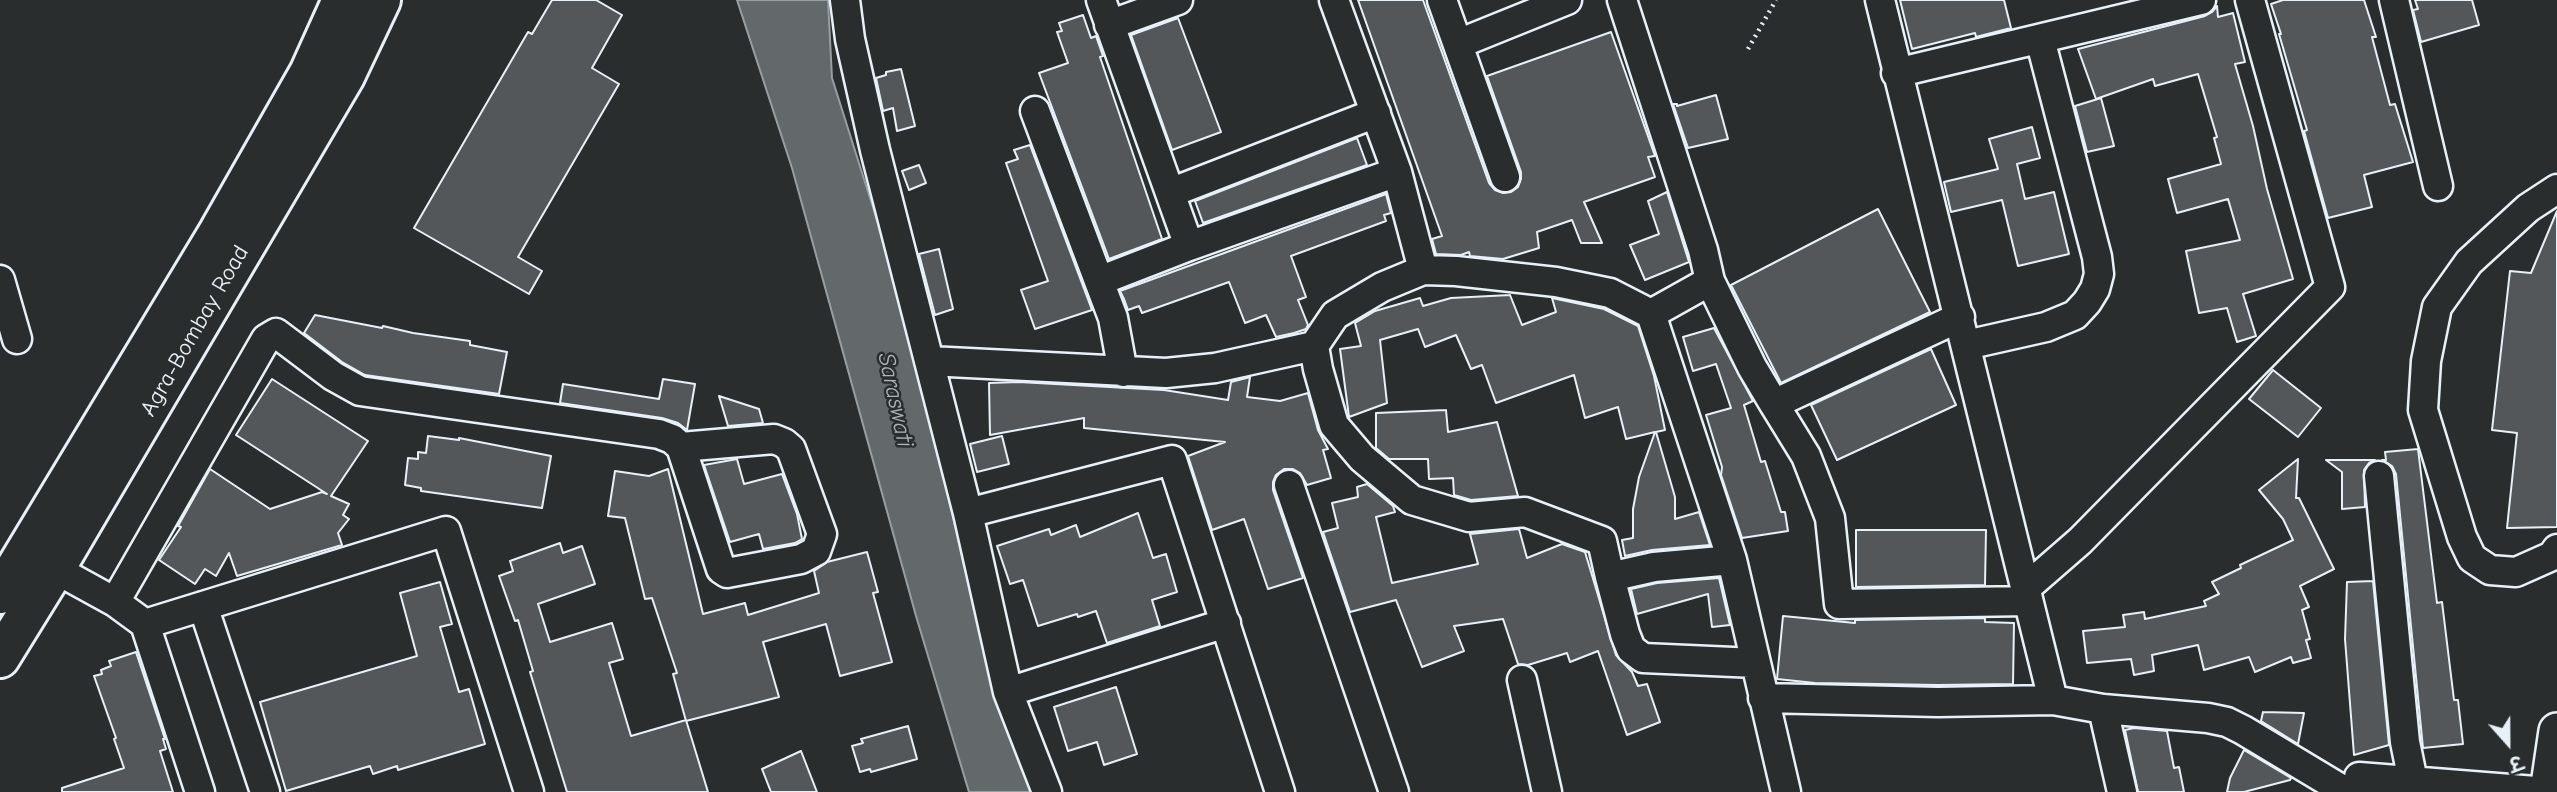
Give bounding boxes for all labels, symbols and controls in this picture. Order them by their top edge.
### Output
street label: Agra-Bombay Road [135,241,255,421]
water label: Saraswati [871,350,919,450]
north arrow [2473,708,2543,778]
text: उ [2506,750,2525,775]

